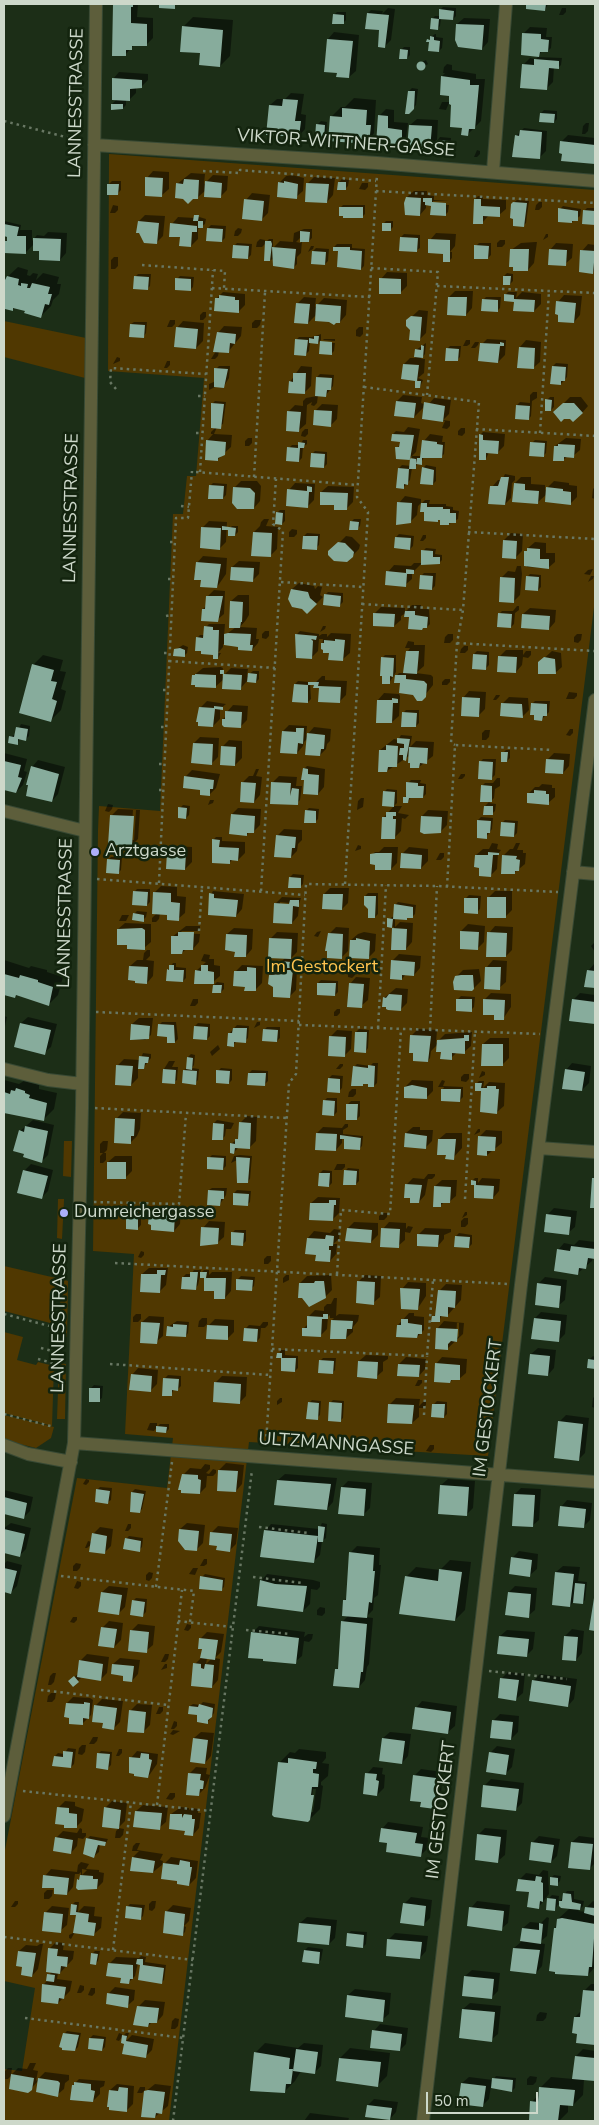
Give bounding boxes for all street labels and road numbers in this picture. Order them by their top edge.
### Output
street label: LANNESSTRASSE [65,28,89,178]
street label: VIKTOR-WITTNER-GASSE [236,126,456,162]
street label: LANNESSTRASSE [60,433,84,583]
street label: LANNESSTRASSE [54,838,78,988]
street label: LANNESSTRASSE [48,1243,72,1393]
street label: IM GESTOCKERT [470,1338,508,1478]
street label: ULTZMANNGASSE [258,1429,414,1461]
street label: IM GESTOCKERT [423,1740,461,1880]

